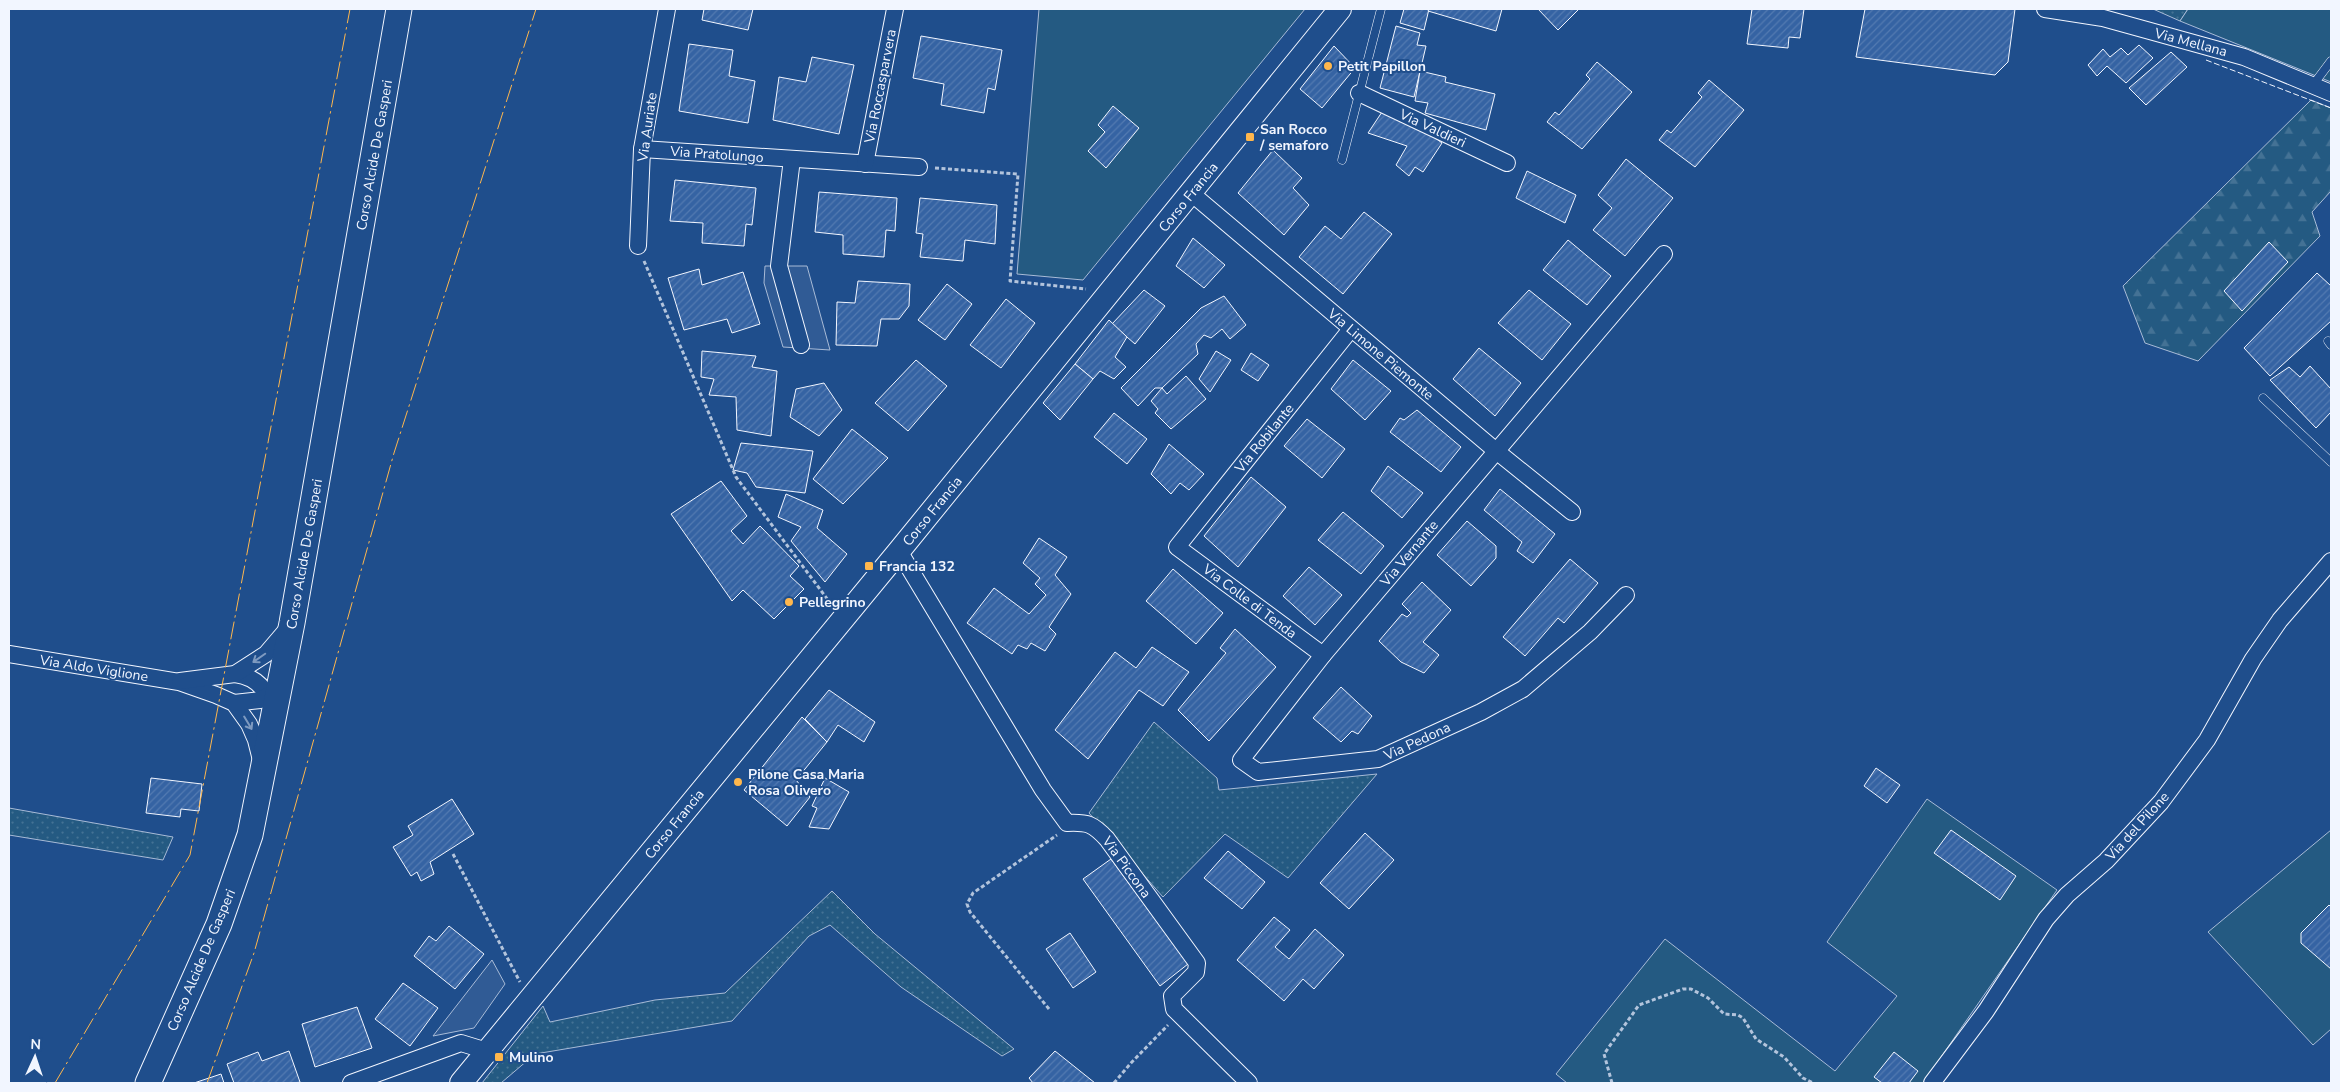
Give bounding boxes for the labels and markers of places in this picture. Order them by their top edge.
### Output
place label: Petit Papillon [1338,57,1426,76]
marker: Petit Papillon [1322,60,1334,72]
place label: San Rocco / semaforo [1259,120,1329,155]
marker: San Rocco / semaforo [1244,131,1256,143]
place label: Francia 132 [879,557,955,576]
marker: Francia 132 [863,560,875,572]
place label: Pellegrino [799,593,866,612]
marker: Pellegrino [783,596,795,608]
place label: Pilone Casa Maria Rosa Olivero [748,765,864,800]
marker: Pilone Casa Maria Rosa Olivero [732,776,744,788]
place label: Mulino [509,1048,554,1067]
marker: Mulino [493,1051,505,1063]

